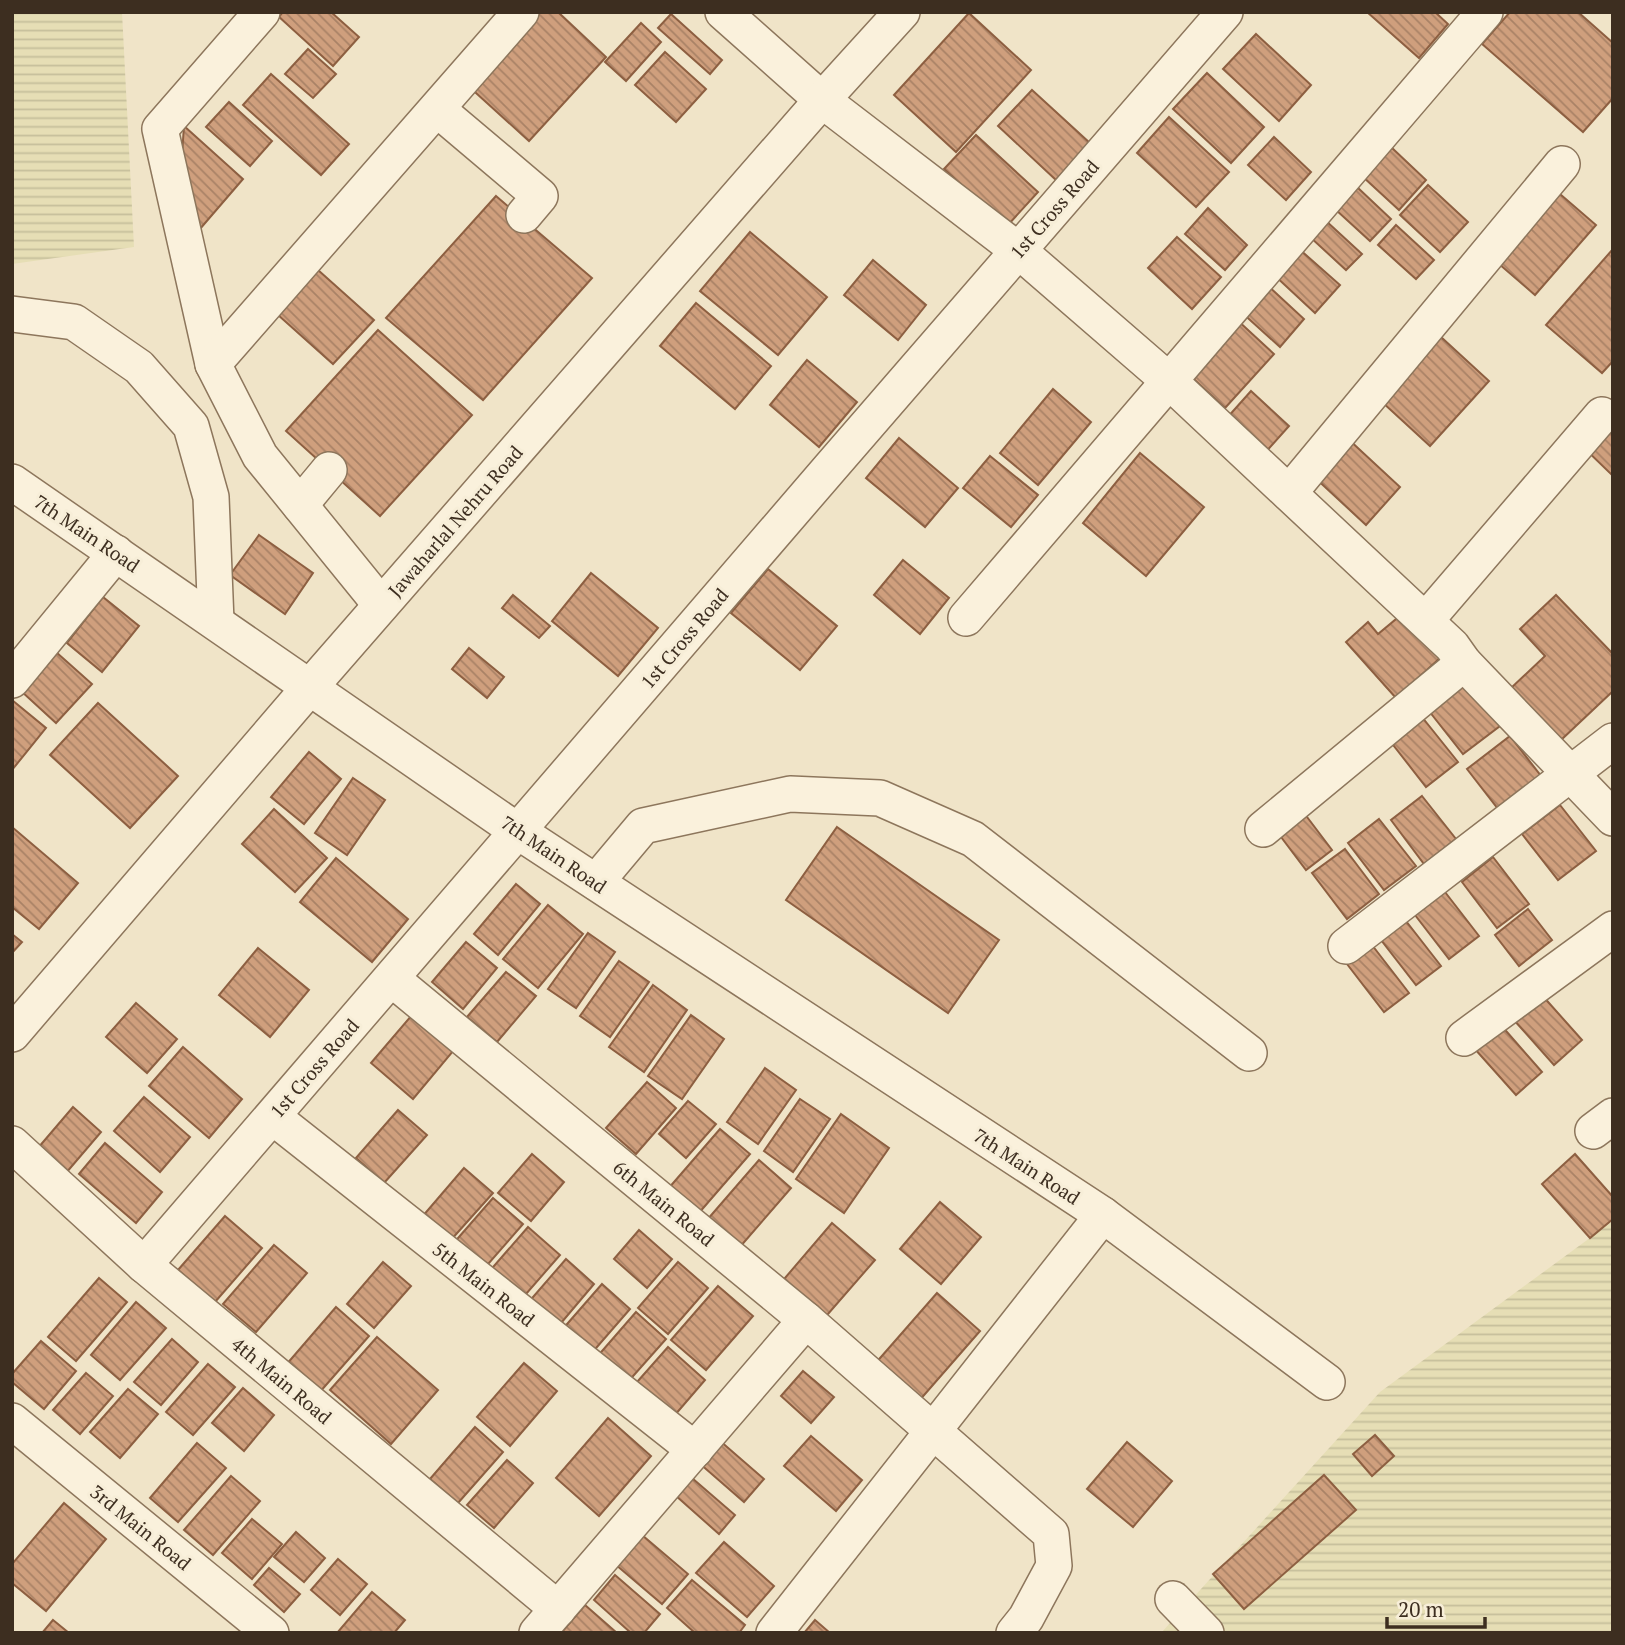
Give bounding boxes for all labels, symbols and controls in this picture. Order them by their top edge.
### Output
street label: 1st Cross Road [1004,154,1104,264]
street label: Jawaharlal Nehru Road [382,440,528,602]
street label: 7th Main Road [29,488,145,578]
street label: 1st Cross Road [635,582,734,693]
street label: 7th Main Road [496,809,612,899]
street label: 1st Cross Road [264,1013,364,1123]
street label: 7th Main Road [969,1122,1085,1210]
street label: 6th Main Road [608,1155,720,1252]
street label: 5th Main Road [428,1236,541,1332]
street label: 4th Main Road [227,1331,338,1429]
street label: 3rd Main Road [85,1479,197,1576]
scale bar [1387,1586,1485,1630]
text: 20 m [1398,1595,1444,1623]

